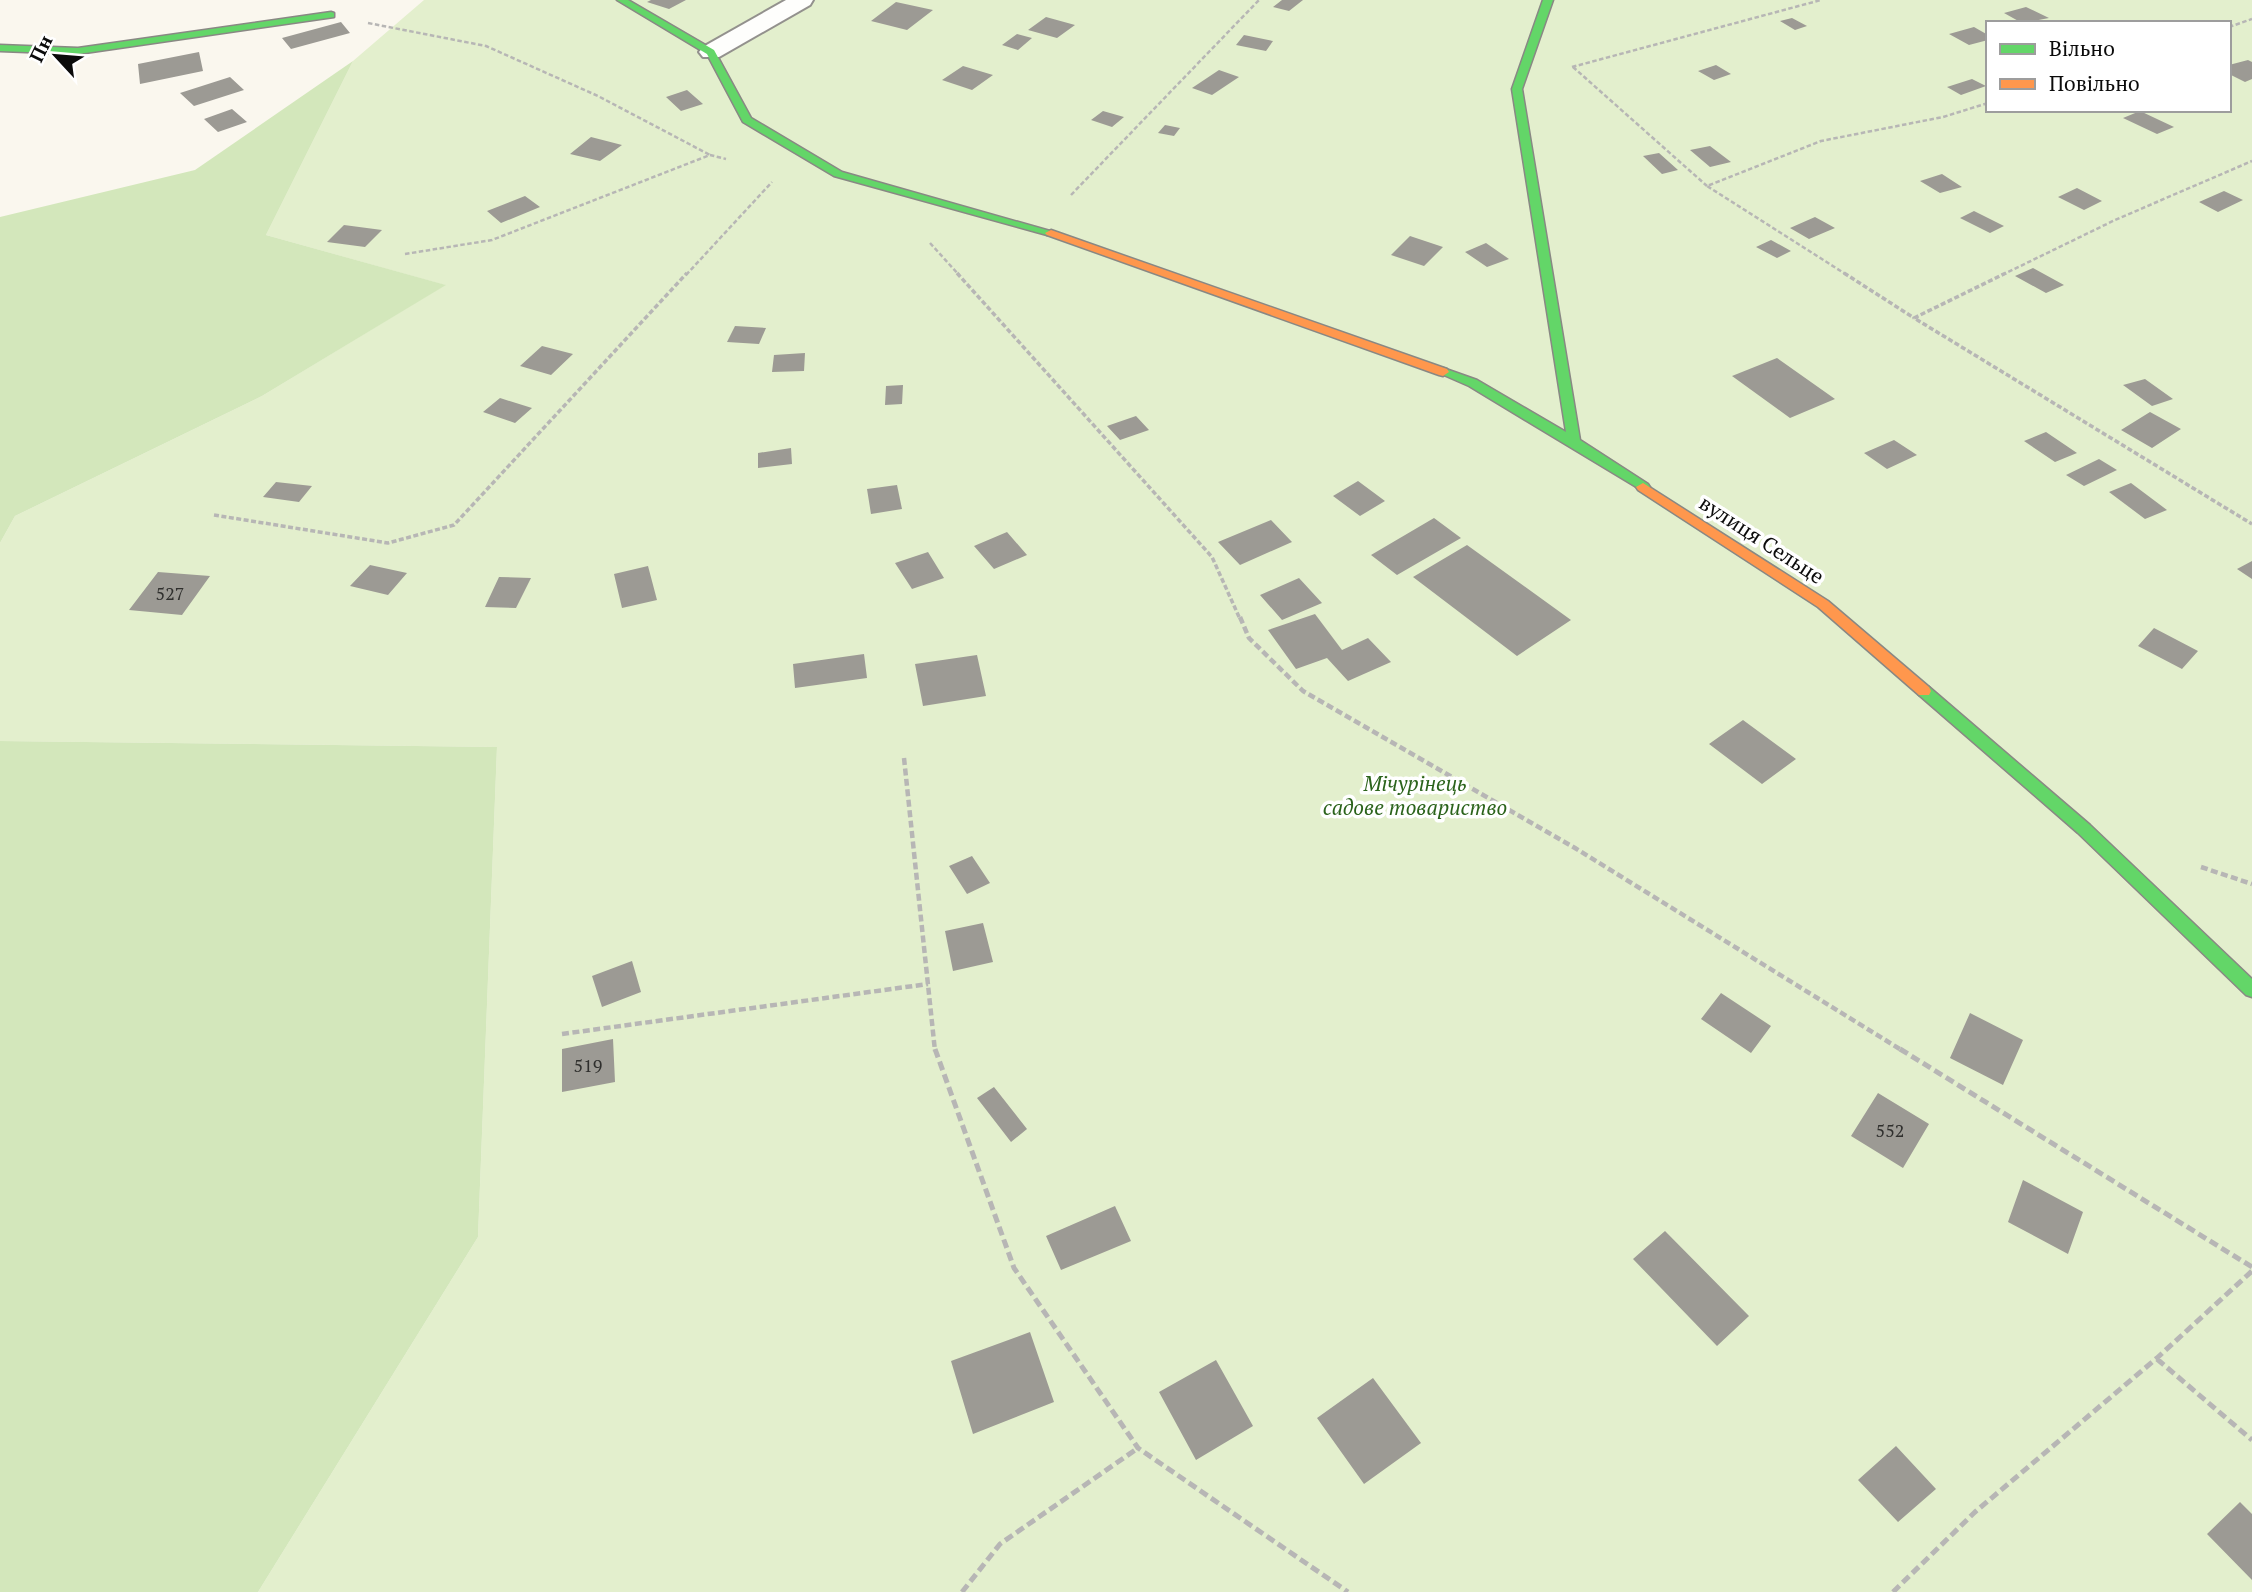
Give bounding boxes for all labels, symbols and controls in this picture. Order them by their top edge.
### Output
north arrow [21,21,91,91]
legend [1986,21,2231,112]
text: Пн [23,30,58,66]
text: Вільно [2049,34,2115,62]
text: Повільно [2049,69,2140,97]
street label: вулиця Сельце [1694,488,1830,590]
house number: 527 [156,581,184,605]
park label: Мічурінець садове товариство [1323,769,1507,821]
house number: 519 [574,1053,602,1077]
house number: 552 [1876,1118,1904,1142]

